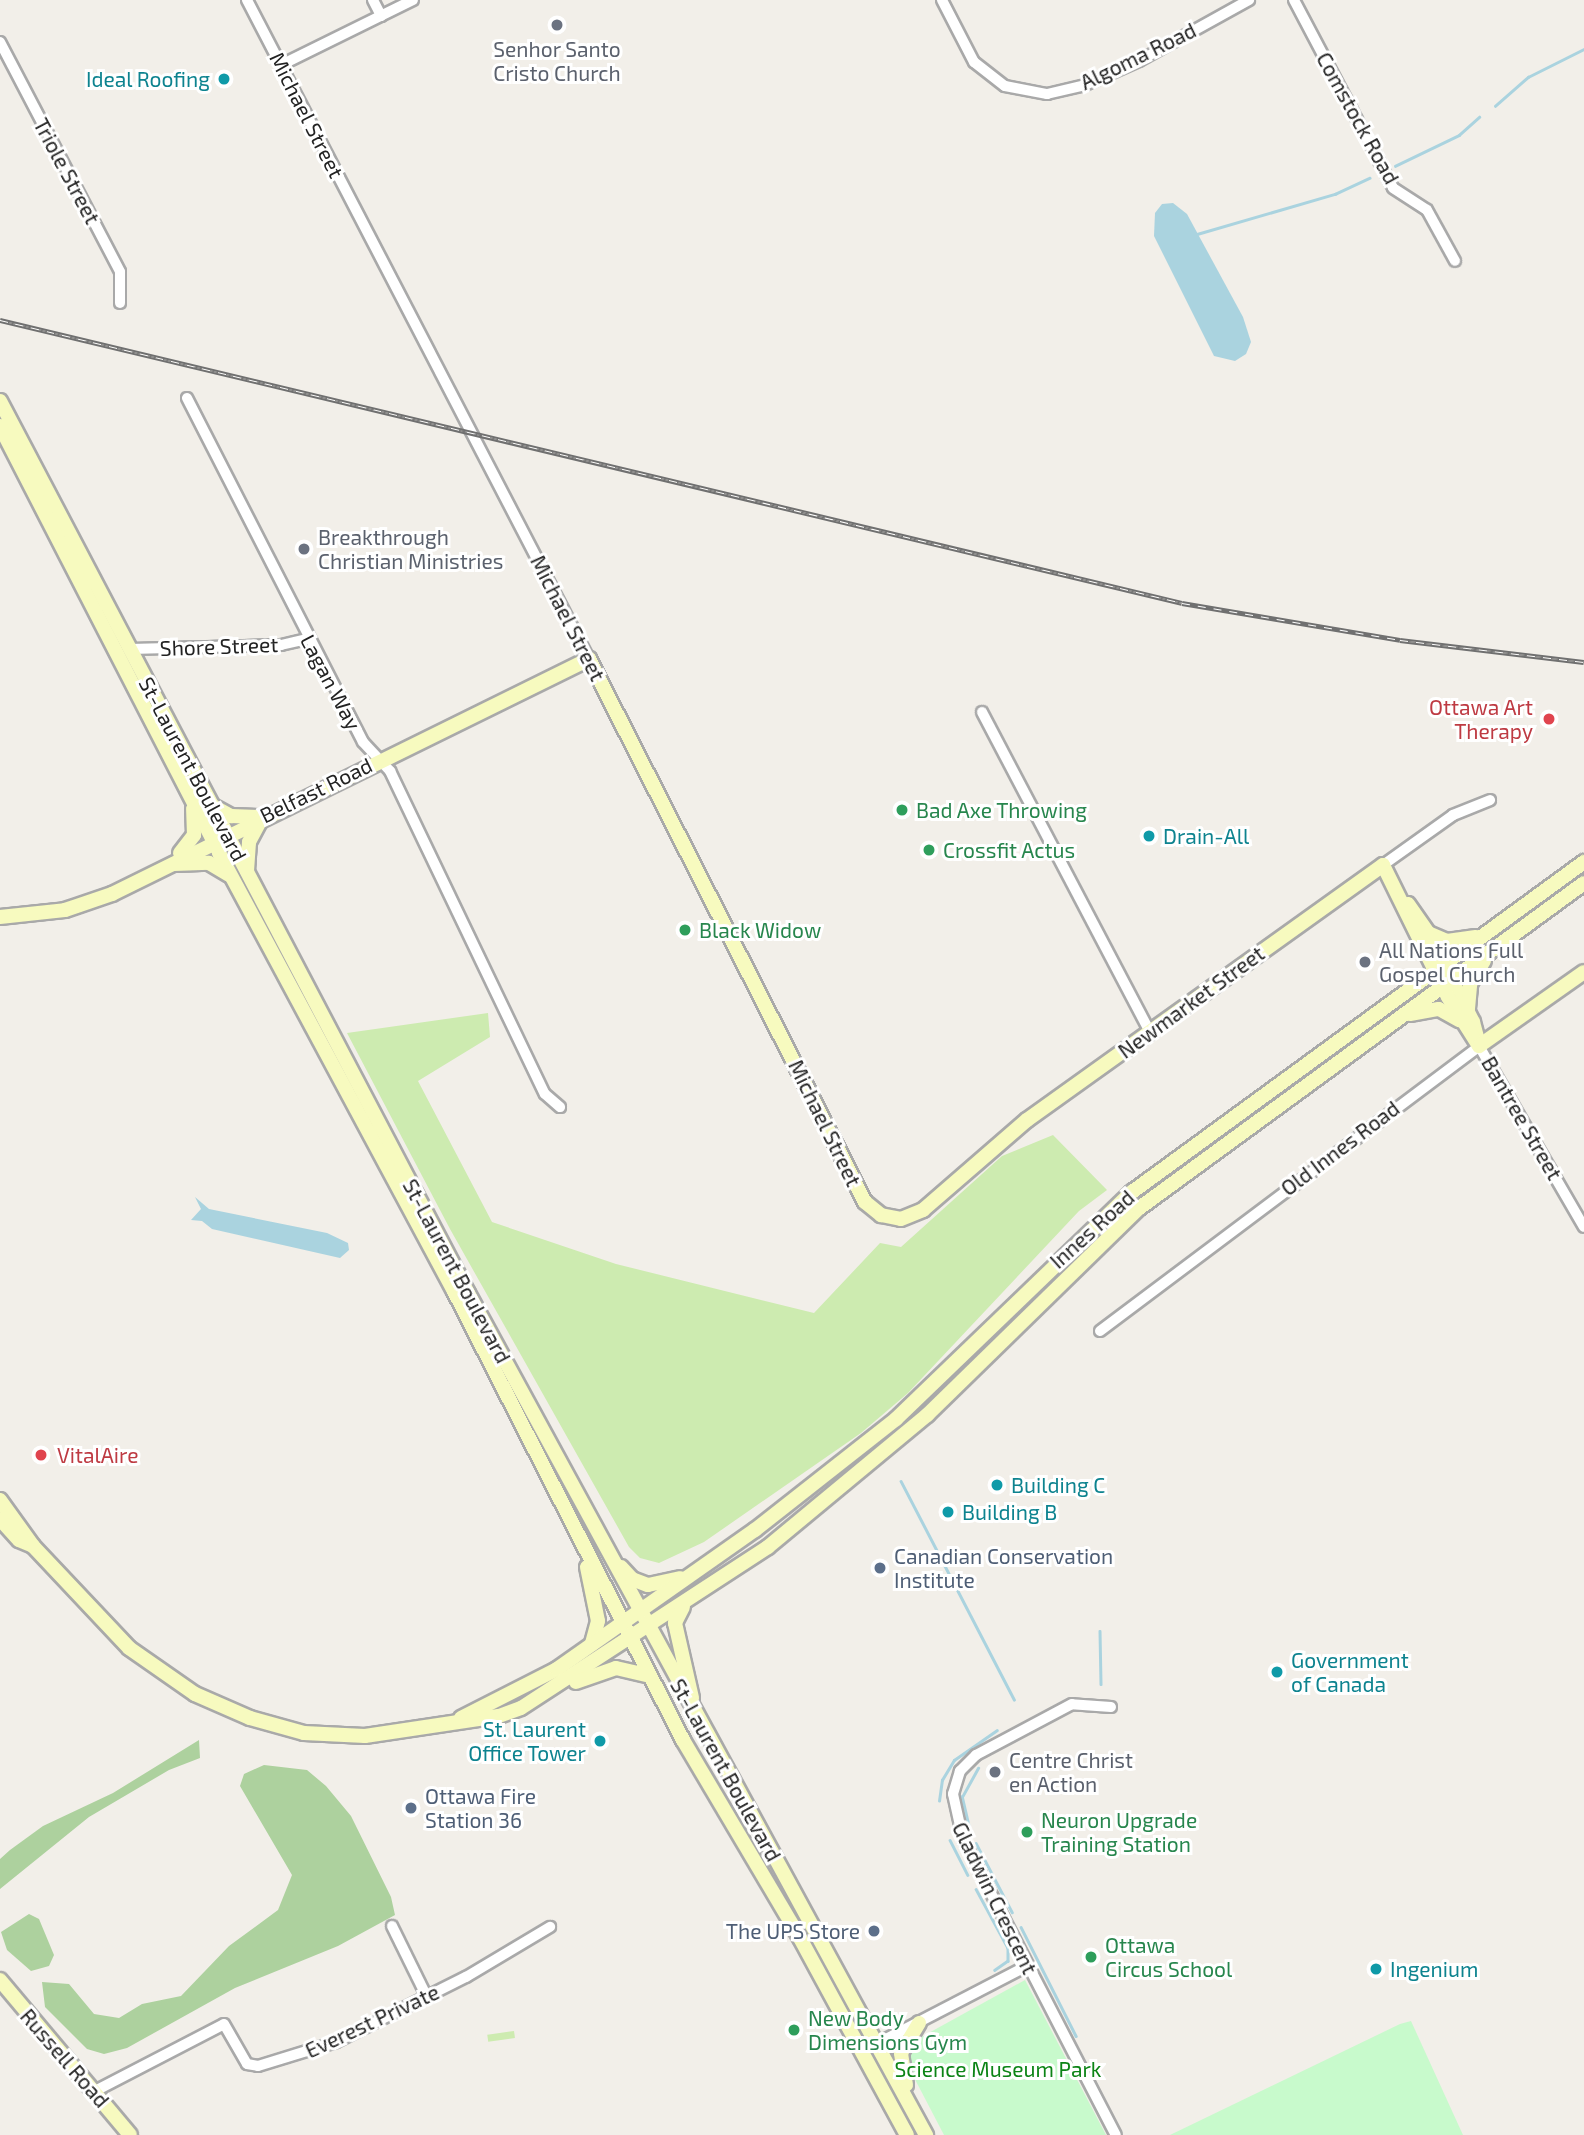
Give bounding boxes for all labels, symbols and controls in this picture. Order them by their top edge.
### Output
marker: Senhor Santo Cristo Church [549,17,565,33]
street label: Algoma Road [1076,17,1200,95]
place label: Senhor Santo Cristo Church [493,36,621,86]
street label: Michael Street [264,48,350,182]
street label: Comstock Road [1311,48,1405,188]
place label: Ideal Roofing [85,66,210,92]
marker: Ideal Roofing [216,71,232,87]
street label: Triole Street [29,114,105,228]
place label: Breakthrough Christian Ministries [318,524,503,574]
marker: Breakthrough Christian Ministries [296,541,312,557]
street label: Michael Street [525,551,611,685]
street label: Lagan Way [295,630,367,734]
street label: Shore Street [159,631,279,661]
street label: St-Laurent Boulevard [134,673,252,865]
place label: Ottawa Art Therapy [1429,694,1533,744]
marker: Ottawa Art Therapy [1539,709,1559,729]
street label: Belfast Road [256,752,376,828]
place label: Bad Axe Throwing [916,797,1088,823]
marker: Bad Axe Throwing [894,802,910,818]
place label: Drain-All [1163,823,1249,849]
marker: Drain-All [1141,828,1157,844]
place label: Crossfit Actus [943,837,1076,863]
marker: Crossfit Actus [921,842,937,858]
place label: Black Widow [699,917,822,943]
marker: Black Widow [677,922,693,938]
place label: All Nations Full Gospel Church [1379,937,1524,987]
street label: Newmarket Street [1113,941,1269,1063]
marker: All Nations Full Gospel Church [1357,954,1373,970]
street label: Bantree Street [1476,1052,1568,1184]
street label: Michael Street [783,1055,867,1191]
street label: Old Innes Road [1276,1095,1404,1201]
street label: St-Laurent Boulevard [398,1175,516,1367]
street label: Innes Road [1045,1185,1139,1273]
place label: VitalAire [57,1442,138,1468]
marker: VitalAire [31,1445,51,1465]
place label: Building C [1011,1472,1105,1498]
marker: Building C [989,1477,1005,1493]
place label: Building B [962,1499,1057,1525]
marker: Building B [940,1504,956,1520]
place label: Canadian Conservation Institute [894,1543,1113,1593]
marker: Canadian Conservation Institute [872,1560,888,1576]
place label: Government of Canada [1291,1647,1409,1697]
marker: Government of Canada [1269,1664,1285,1680]
street label: St-Laurent Boulevard [665,1674,787,1866]
place label: St. Laurent Office Tower [468,1716,586,1766]
marker: St. Laurent Office Tower [592,1733,608,1749]
place label: Centre Christ en Action [1009,1747,1133,1797]
marker: Centre Christ en Action [987,1764,1003,1780]
place label: Ottawa Fire Station 36 [425,1783,536,1833]
marker: Ottawa Fire Station 36 [403,1800,419,1816]
place label: Neuron Upgrade Training Station [1041,1807,1197,1857]
street label: Gladwin Crescent [947,1818,1043,1978]
marker: Neuron Upgrade Training Station [1019,1824,1035,1840]
place label: The UPS Store [726,1918,860,1944]
marker: The UPS Store [866,1923,882,1939]
place label: Ottawa Circus School [1105,1932,1232,1982]
marker: Ottawa Circus School [1083,1949,1099,1965]
place label: Ingenium [1390,1956,1478,1982]
marker: Ingenium [1368,1961,1384,1977]
street label: Everest Private [301,1979,443,2063]
street label: Russell Road [15,2003,115,2113]
place label: New Body Dimensions Gym [808,2005,967,2055]
marker: New Body Dimensions Gym [786,2022,802,2038]
park label: Science Museum Park [894,2056,1102,2082]

